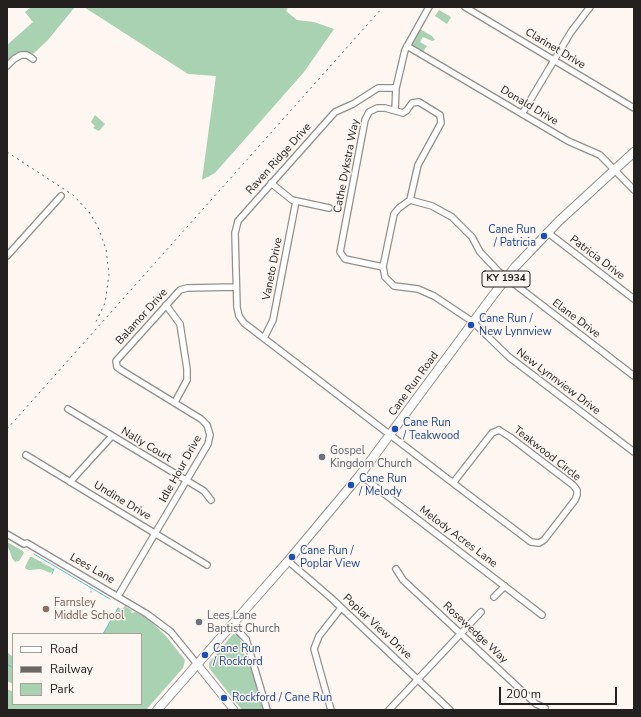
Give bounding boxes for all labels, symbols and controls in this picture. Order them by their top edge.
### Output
street label: Clarinet Drive [523,26,587,72]
street label: Donald Drive [498,84,560,128]
street label: Cathe Dykstra Way [331,118,363,214]
street label: Raven Ridge Drive [244,121,314,197]
place label: Cane Run / Patricia [488,223,536,249]
marker: Cane Run / Patricia [539,231,549,241]
street label: Patricia Drive [567,233,627,283]
street label: Vaneto Drive [260,236,286,302]
road number: KY 1934 [482,271,530,287]
street label: Balamor Drive [113,286,171,348]
street label: Elane Drive [549,297,603,341]
place label: Cane Run / New Lynnview [479,312,552,338]
marker: Cane Run / New Lynnview [466,320,476,330]
street label: New Lynnview Drive [513,346,603,418]
street label: Cane Run Road [386,349,442,419]
place label: Cane Run / Teakwood [403,416,460,442]
marker: Cane Run / Teakwood [390,424,400,434]
street label: Teakwood Circle [511,424,583,484]
street label: Nally Court [119,425,173,465]
street label: Idle Hour Drive [157,433,205,505]
place label: Gospel Kingdom Church [330,444,412,470]
marker: Gospel Kingdom Church [317,452,327,462]
place label: Cane Run / Melody [359,472,407,498]
street label: Undine Drive [91,479,153,523]
marker: Cane Run / Melody [346,480,356,490]
street label: Melody Acres Lane [416,503,500,571]
place label: Cane Run / Poplar View [300,544,360,570]
street label: Lees Lane [67,551,117,587]
marker: Cane Run / Poplar View [287,552,297,562]
street label: Poplar View Drive [340,592,414,662]
place label: Farnsley Middle School [54,596,124,622]
street label: Rosewedge Way [440,600,510,666]
marker: Farnsley Middle School [41,604,51,614]
place label: Lees Lane Baptist Church [207,609,280,635]
marker: Lees Lane Baptist Church [194,617,204,627]
legend [12,633,142,705]
text: Road [50,641,78,657]
place label: Cane Run / Rockford [213,642,263,668]
marker: Cane Run / Rockford [200,650,210,660]
text: Railway [50,661,93,677]
scale bar [501,679,619,705]
text: Park [50,681,74,697]
text: 200 m [506,686,541,702]
place label: Rockford / Cane Run [232,691,332,705]
marker: Rockford / Cane Run [219,693,229,703]

